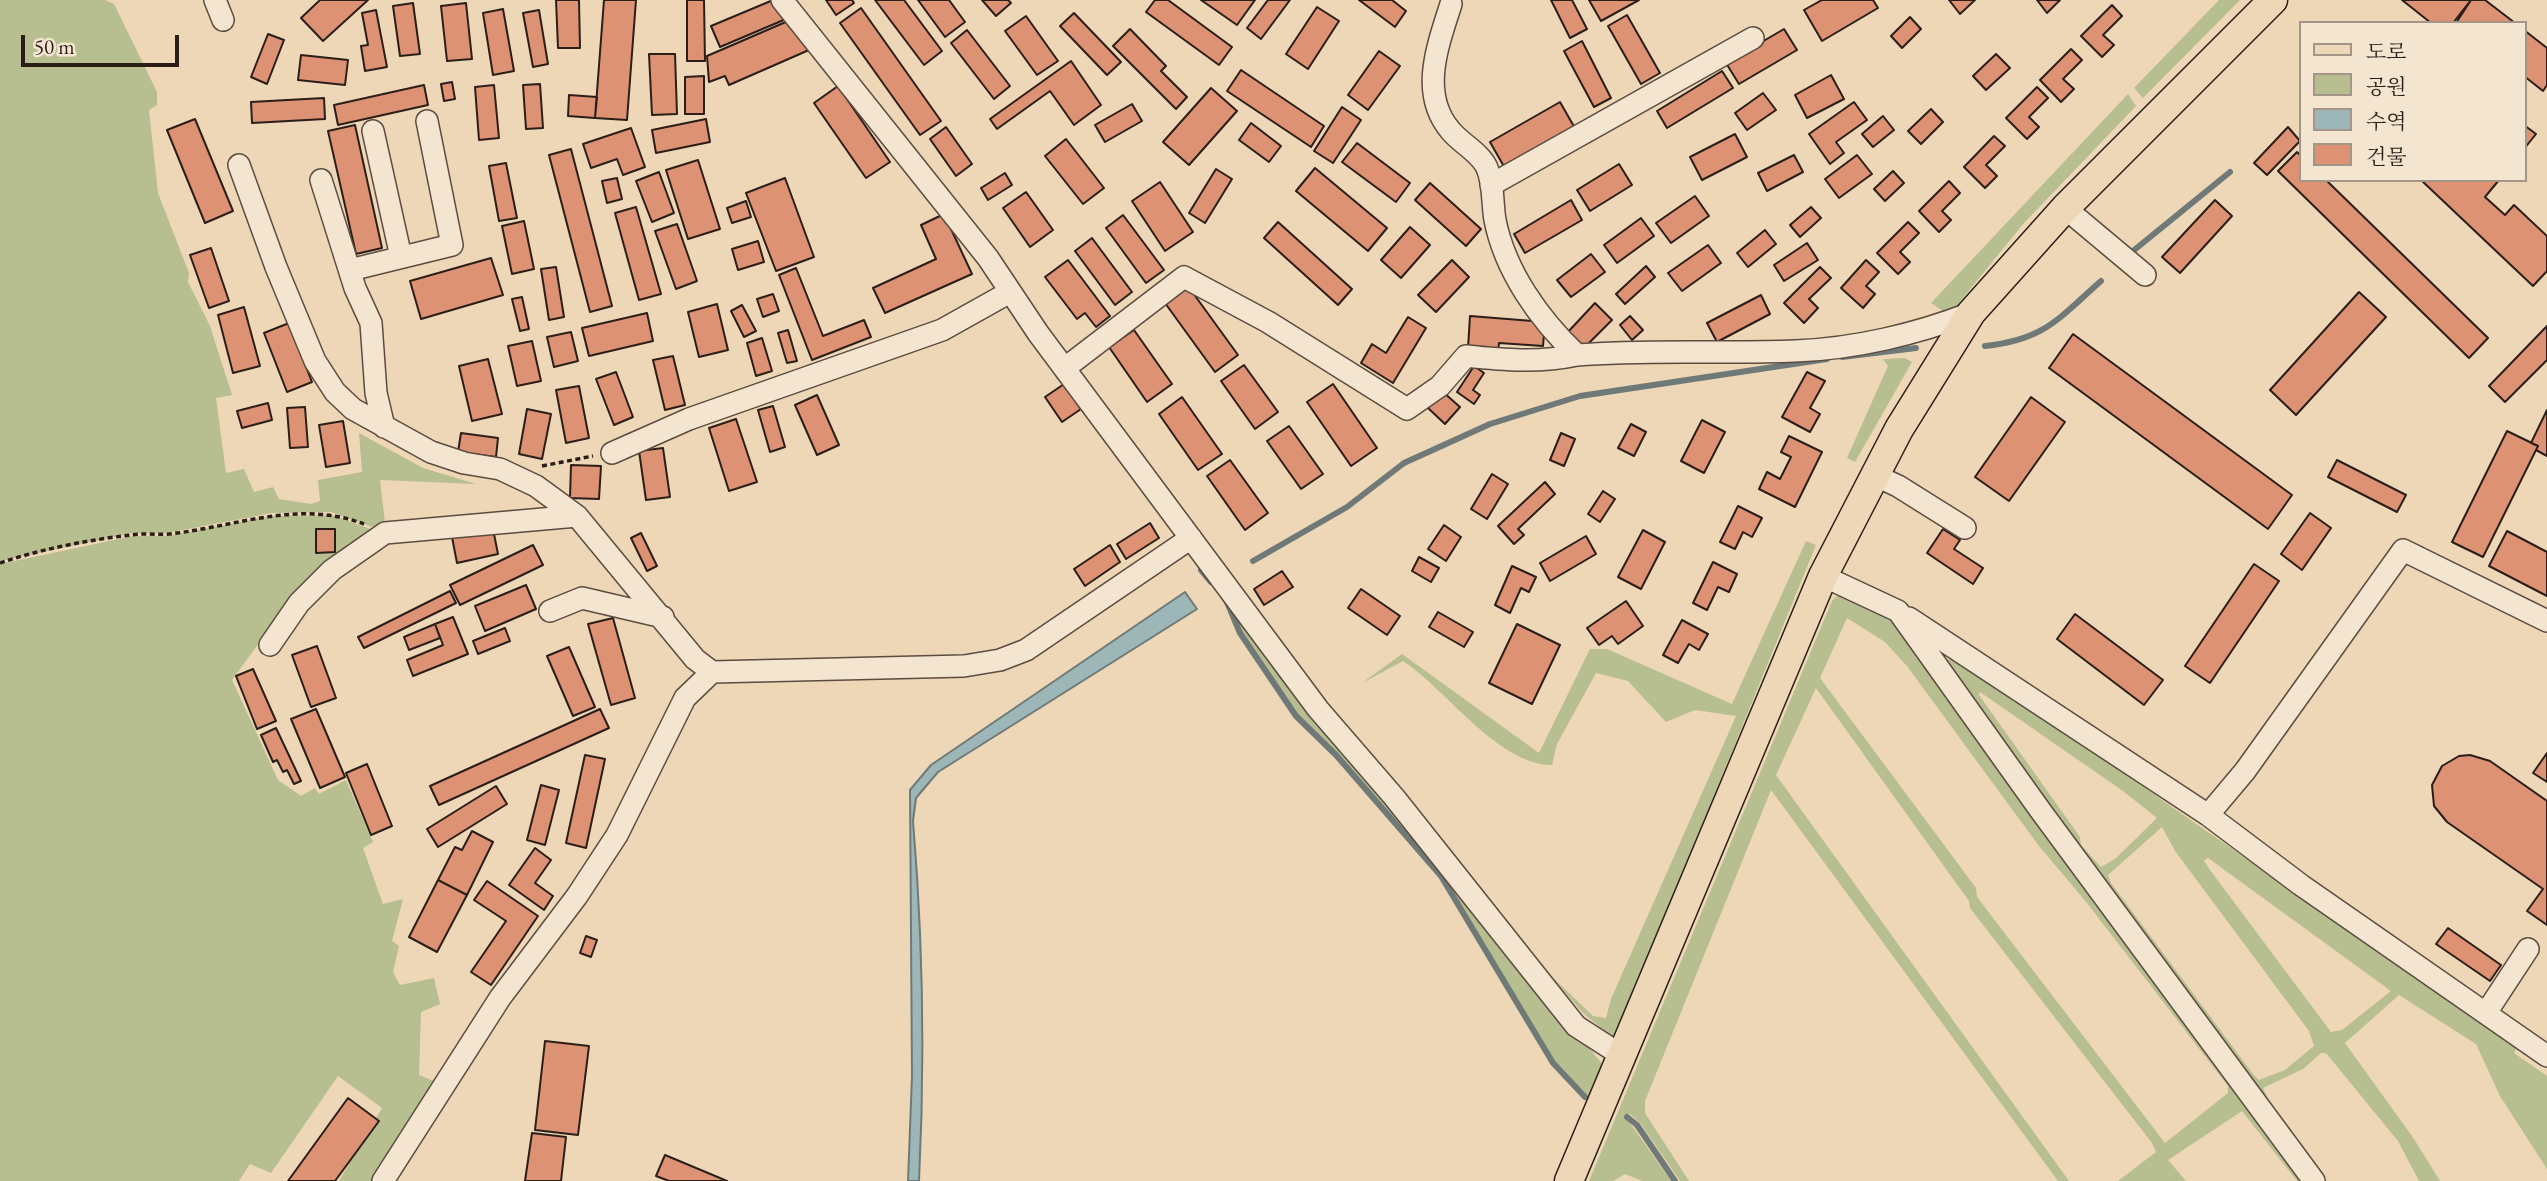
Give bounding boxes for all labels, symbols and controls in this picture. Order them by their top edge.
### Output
scale bar [24,21,182,65]
legend [2298,21,2526,182]
text: 50 m [34,33,75,60]
text: 도로 [2366,38,2407,65]
text: 공원 [2366,73,2407,100]
text: 수역 [2366,108,2407,135]
text: 건물 [2366,143,2407,170]

